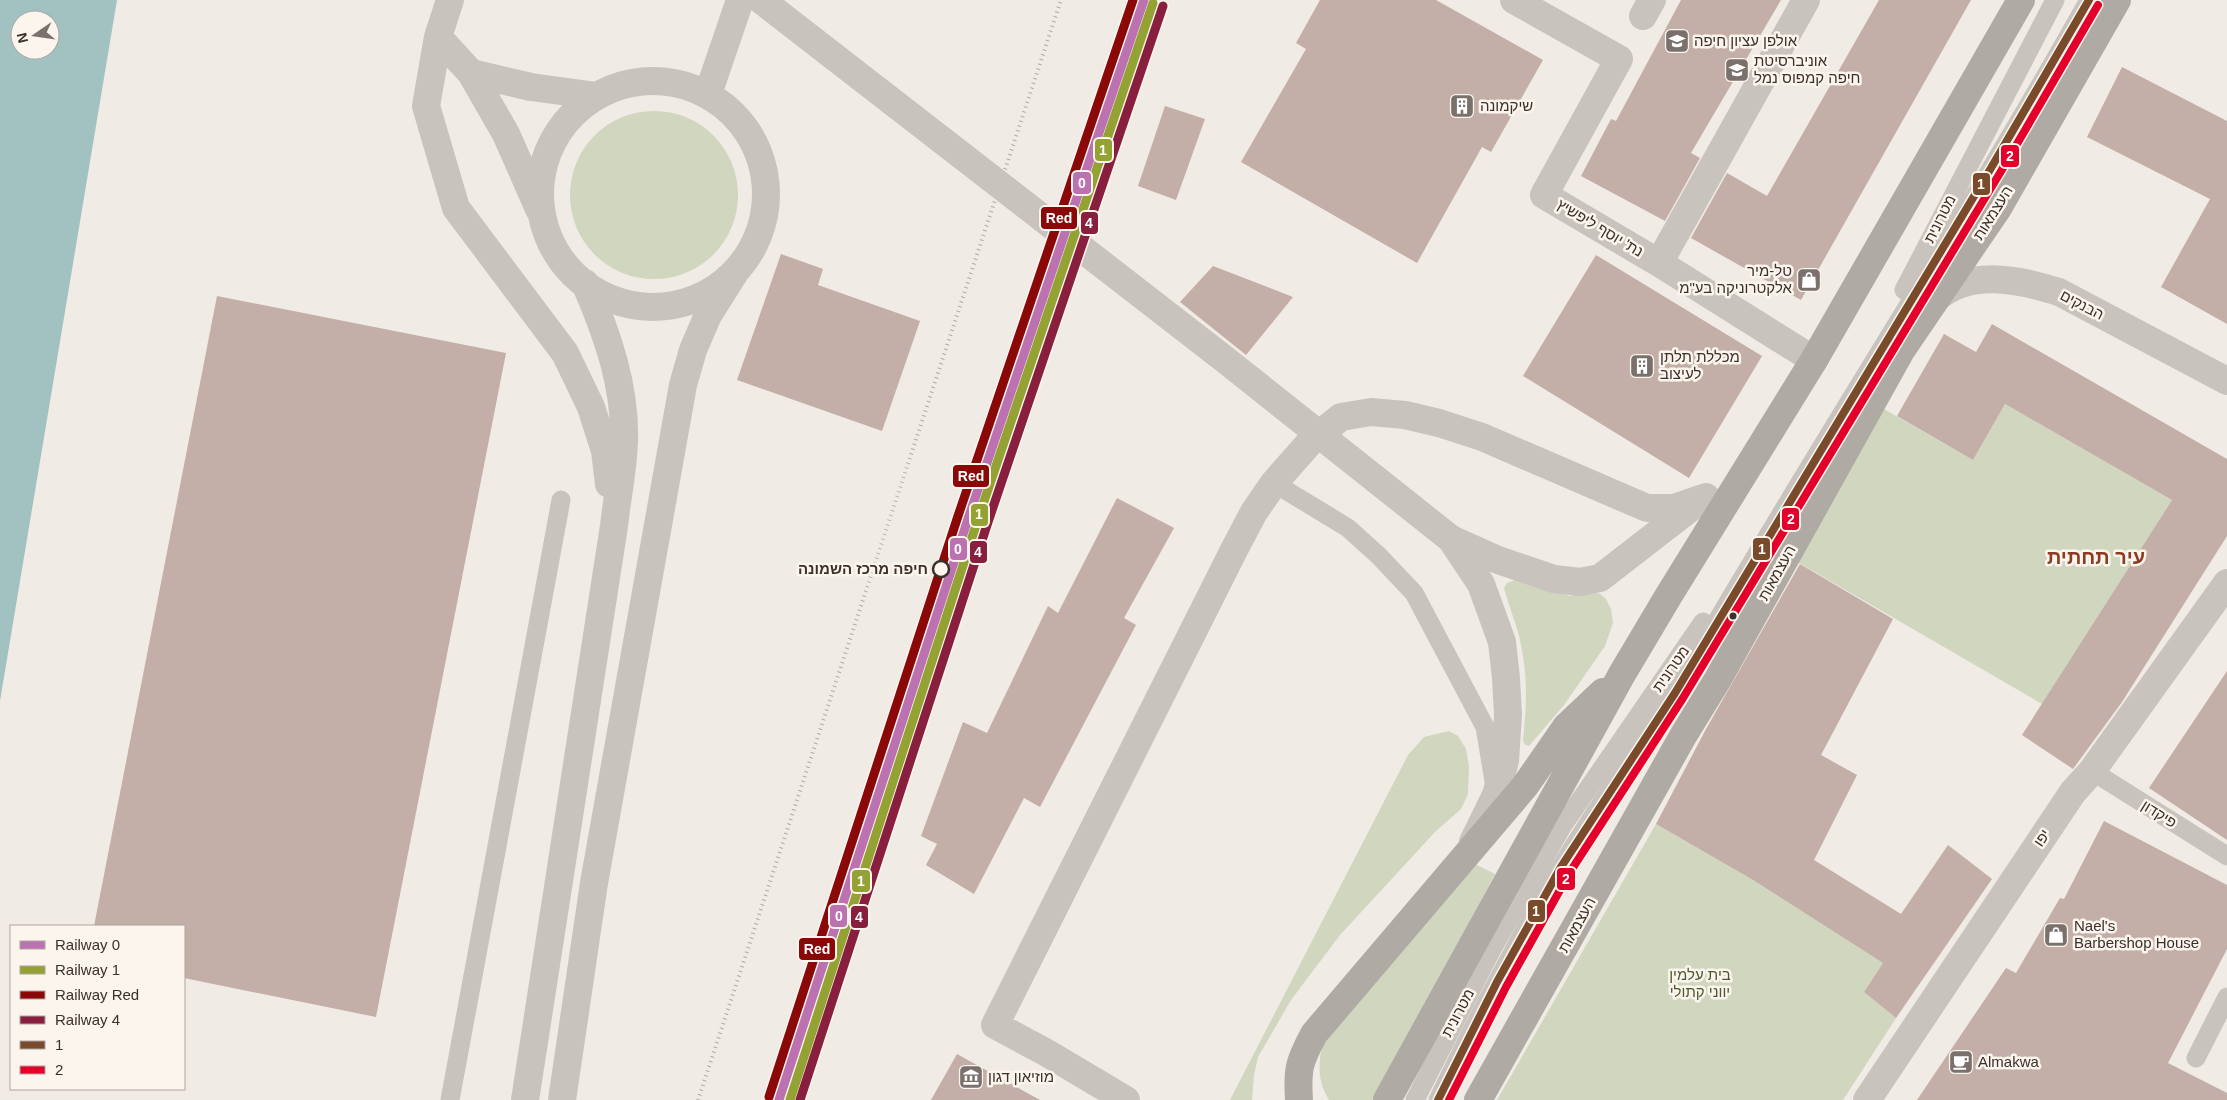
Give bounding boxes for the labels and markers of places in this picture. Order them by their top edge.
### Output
school or university icon: אולפן עציון חיפה [1664,28,1690,54]
place label: אולפן עציון חיפה [1694,32,1798,49]
place label: אוניברסיטת חיפה קמפוס נמל [1754,52,1860,86]
school or university icon: אוניברסיטת חיפה קמפוס נמל [1724,57,1750,83]
building icon: שיקמונה [1449,93,1475,119]
place label: שיקמונה [1480,97,1533,114]
place label: טל-מיר אלקטרוניקה בע"מ [1679,262,1793,296]
shop icon: טל-מיר אלקטרוניקה בע"מ [1796,267,1822,293]
place label: מכללת תלתן לעיצוב [1660,348,1740,382]
building icon: מכללת תלתן לעיצוב [1629,353,1655,379]
place label: חיפה מרכז השמונה [798,560,928,577]
marker: חיפה מרכז השמונה [932,560,950,578]
unlabelled marker [1728,611,1738,621]
place label: Nael's Barbershop House [2074,917,2199,951]
shop icon: Nael's Barbershop House [2043,922,2069,948]
cafe icon: Almakwa [1948,1049,1974,1075]
place label: Almakwa [1978,1053,2040,1070]
museum icon: מוזיאון דגון [958,1064,984,1090]
place label: מוזיאון דגון [988,1068,1054,1085]

